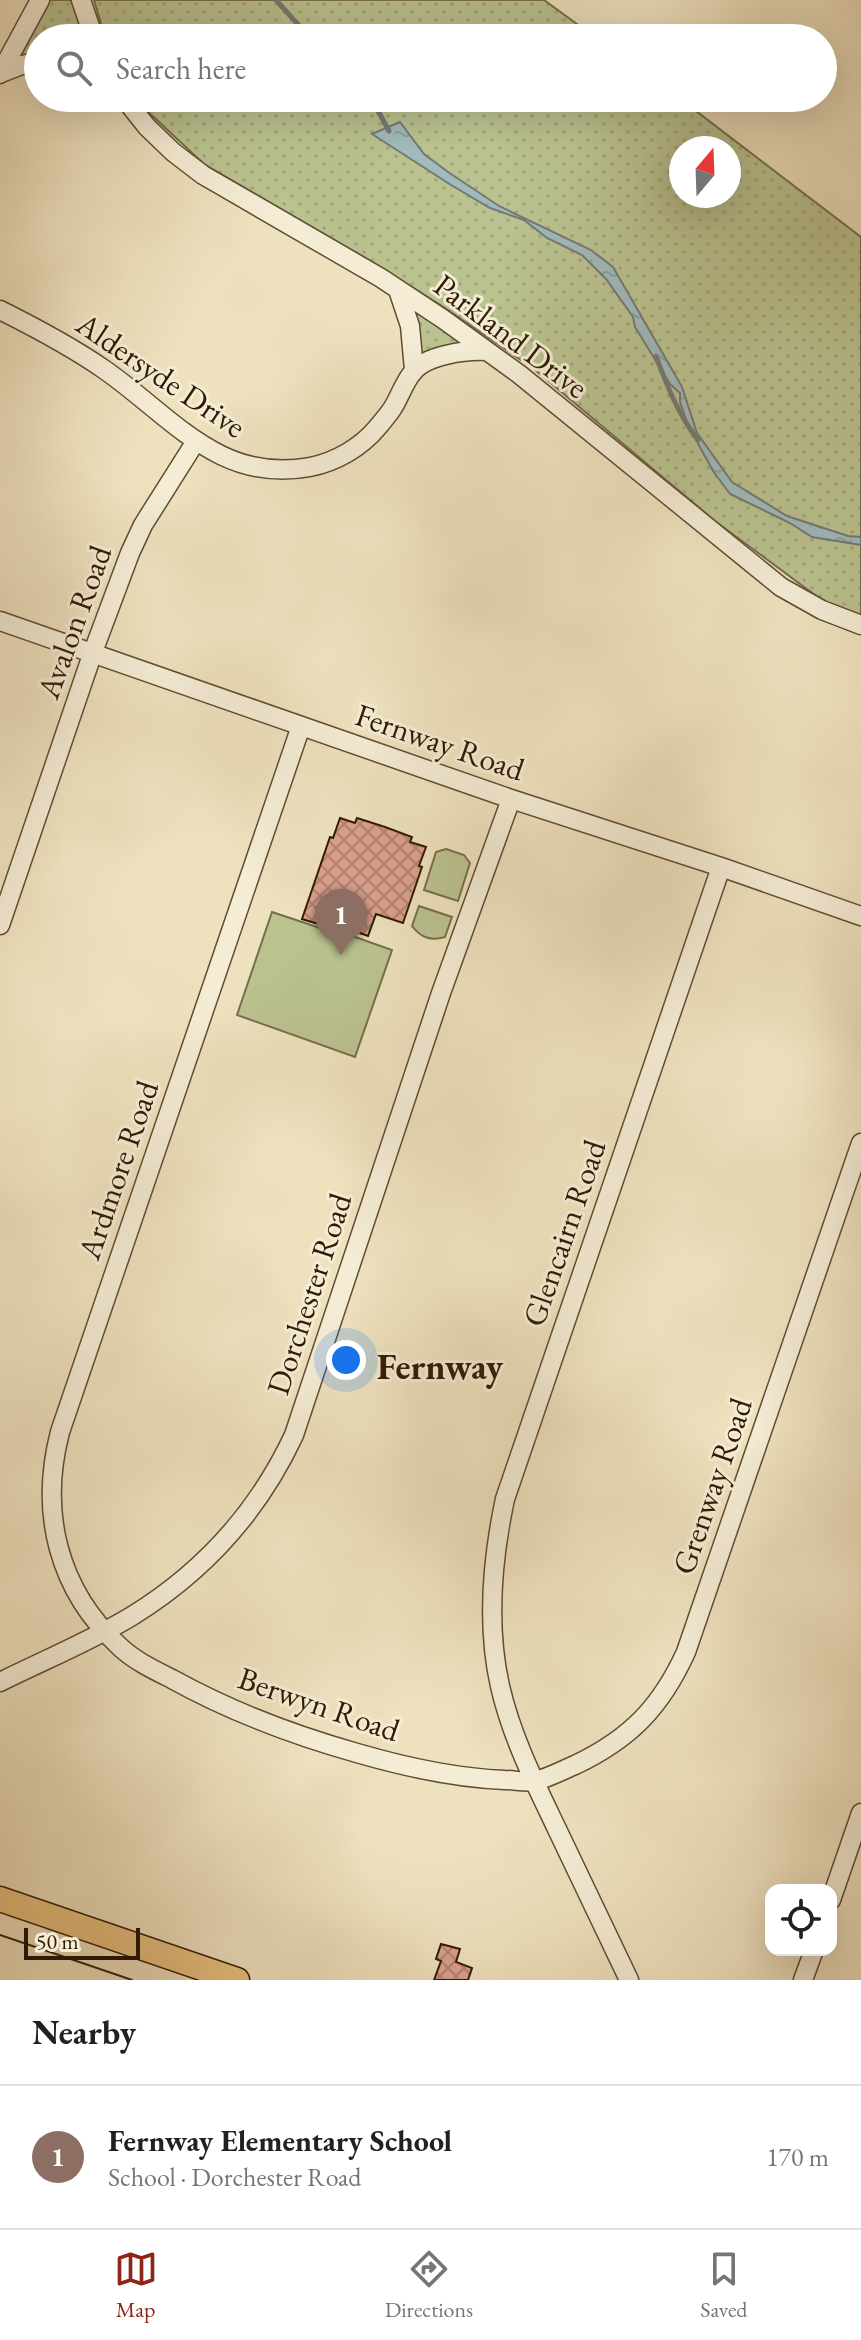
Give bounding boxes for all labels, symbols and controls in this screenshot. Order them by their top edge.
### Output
search box [24,24,837,112]
icon: search [52,46,96,90]
text: Search here [116,49,246,88]
north arrow [669,136,741,208]
street label: Parkland Drive [425,264,597,408]
street label: Aldersyde Drive [67,302,254,447]
street label: Avalon Road [27,539,121,705]
street label: Fernway Road [350,693,531,791]
pin: 1 [315,889,367,955]
street label: Ardmore Road [67,1074,168,1266]
street label: Glencairn Road [512,1133,616,1332]
street label: Dorchester Road [257,1187,362,1400]
your location [326,1340,366,1380]
district label: Fernway [377,1343,504,1390]
street label: Grenway Road [662,1391,762,1580]
street label: Berwyn Road [233,1657,406,1751]
map controls [765,1884,837,1956]
button: locate [765,1884,837,1956]
scale bar [24,1924,140,1960]
text: 50 m [36,1927,79,1956]
text: Nearby [32,2010,136,2054]
text: Fernway Elementary School [108,2121,452,2160]
text: 1 [51,2140,65,2174]
text: 170 m [766,2140,829,2174]
text: School · Dorchester Road [108,2160,362,2194]
tab: Map [114,2247,158,2324]
tab: Directions [385,2247,473,2324]
tab: Saved [700,2247,747,2324]

